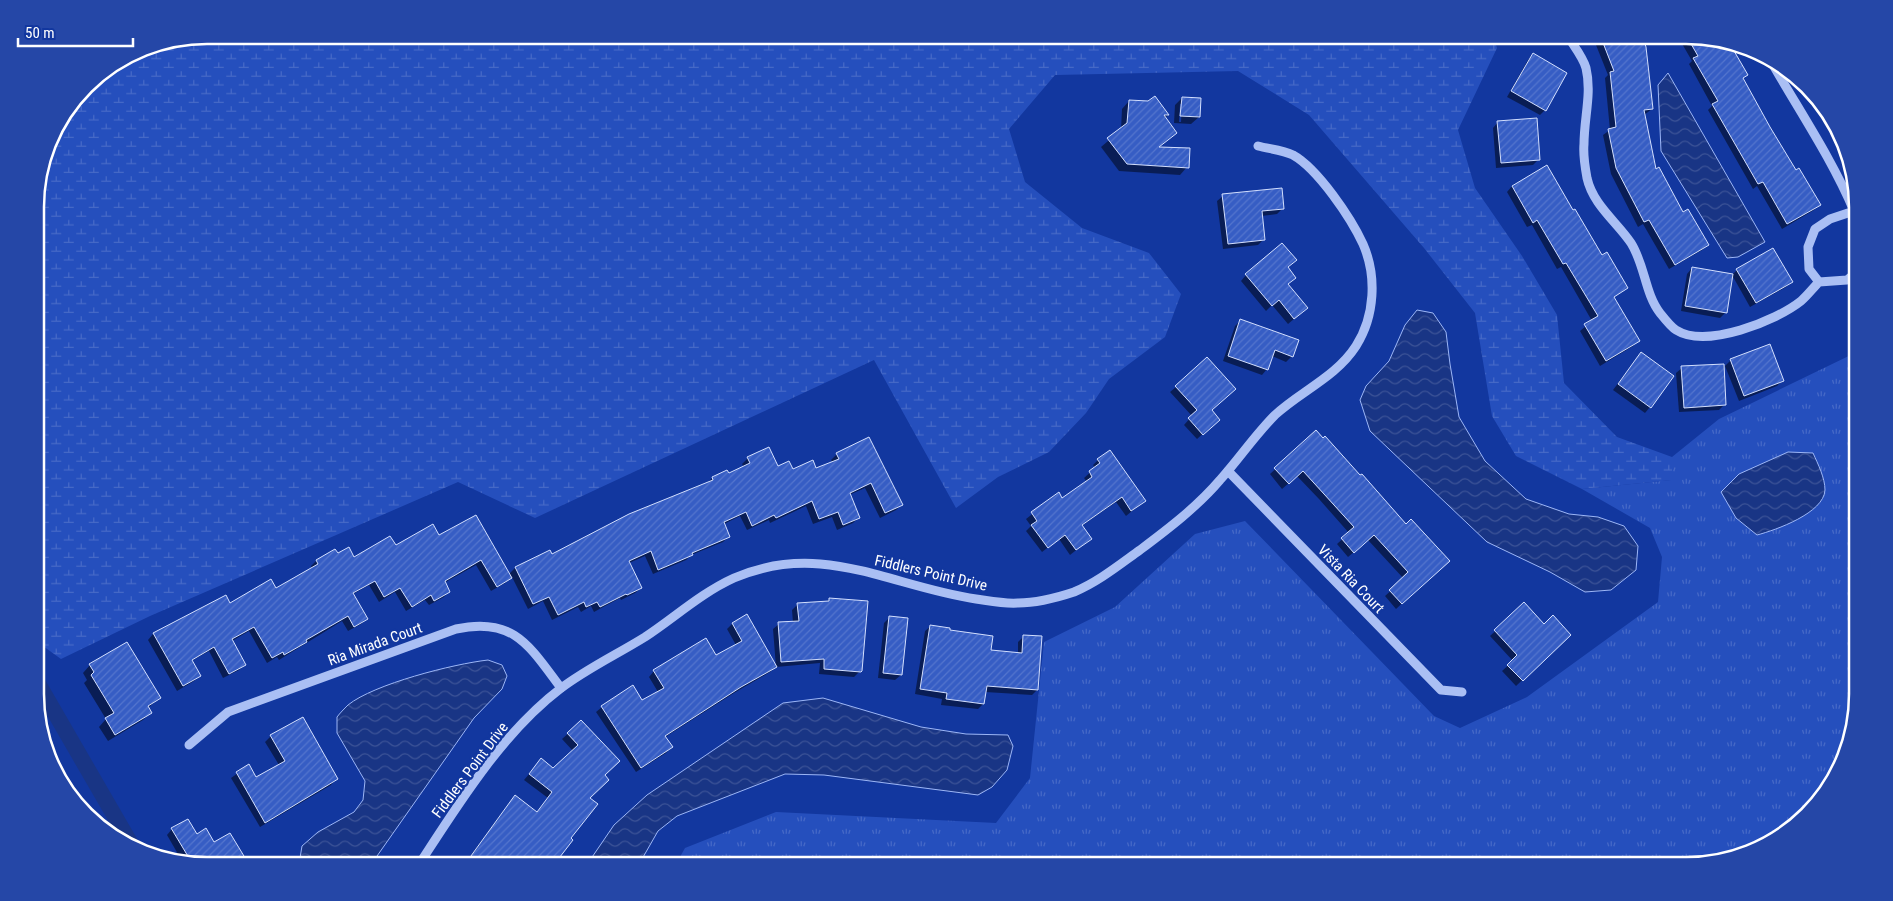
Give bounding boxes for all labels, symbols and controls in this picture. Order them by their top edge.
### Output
scale bar [18,15,132,47]
text: 50 m [25,24,55,42]
street label: Vista Ria Court [1314,541,1388,617]
street label: Fiddlers Point Drive [873,551,989,595]
street label: Ria Mirada Court [325,619,425,669]
street label: Fiddlers Point Drive [428,719,512,821]

